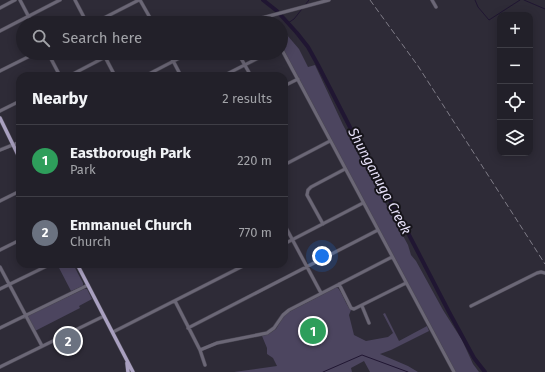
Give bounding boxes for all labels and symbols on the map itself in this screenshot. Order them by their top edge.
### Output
water label: Shunganuga Creek [344,124,415,238]
your location [312,246,332,266]
pin: 1 [300,316,326,346]
pin: 2 [55,326,81,356]

